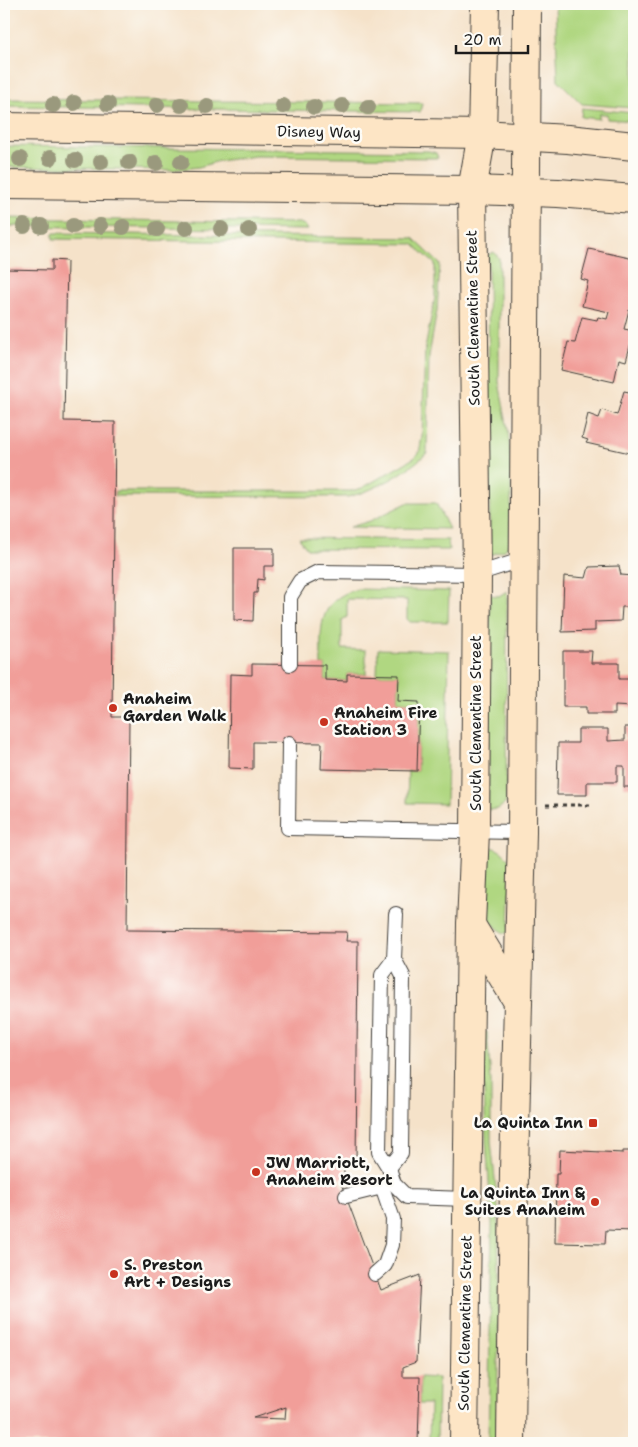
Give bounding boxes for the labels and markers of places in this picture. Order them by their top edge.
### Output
place label: Anaheim Garden Walk [123,689,227,726]
marker: Anaheim Garden Walk [107,702,119,714]
place label: Anaheim Fire Station 3 [334,703,438,740]
marker: Anaheim Fire Station 3 [318,716,330,728]
place label: La Quinta Inn [474,1113,583,1133]
marker: La Quinta Inn [587,1117,599,1129]
place label: JW Marriott, Anaheim Resort [266,1153,393,1190]
marker: JW Marriott, Anaheim Resort [250,1166,262,1178]
place label: La Quinta Inn & Suites Anaheim [460,1183,586,1220]
marker: La Quinta Inn & Suites Anaheim [589,1196,601,1208]
place label: S. Preston Art + Designs [124,1255,231,1292]
marker: S. Preston Art + Designs [108,1268,120,1280]

